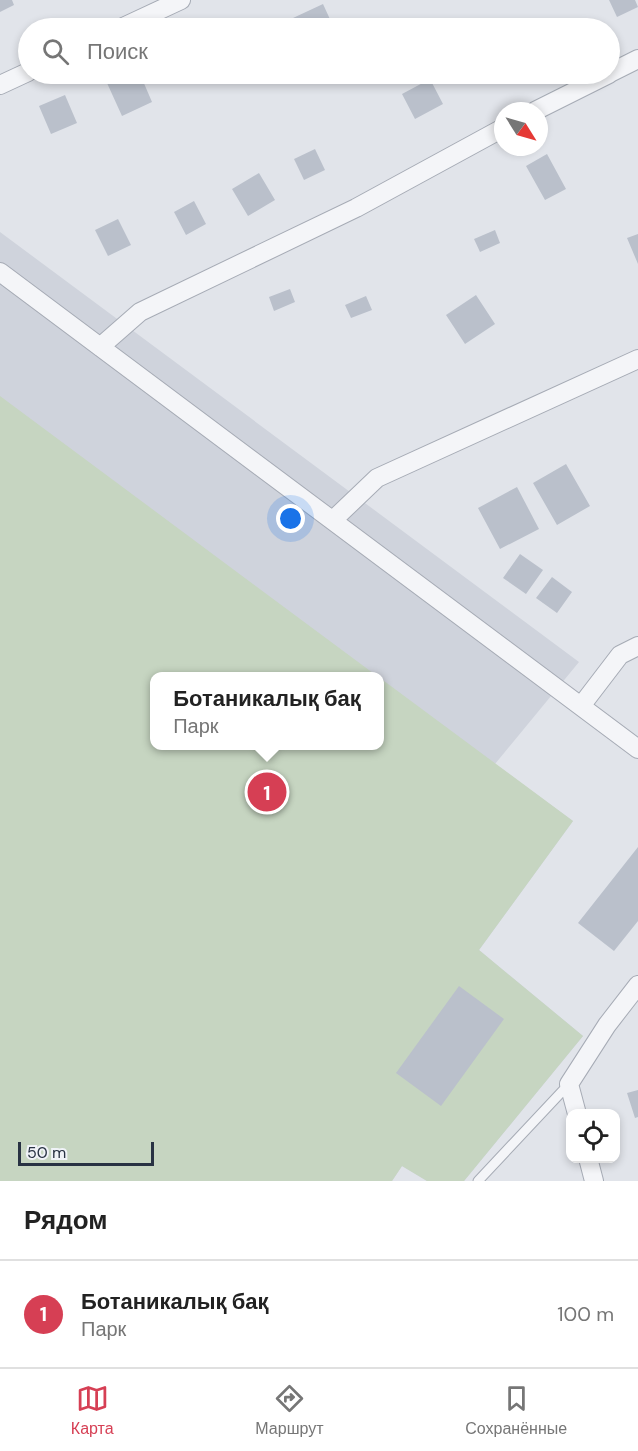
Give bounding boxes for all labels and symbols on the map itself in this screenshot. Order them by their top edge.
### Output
north arrow [494,102,548,156]
your location [276,504,305,533]
pin: 1 [248,770,286,814]
scale bar [18,1139,154,1166]

